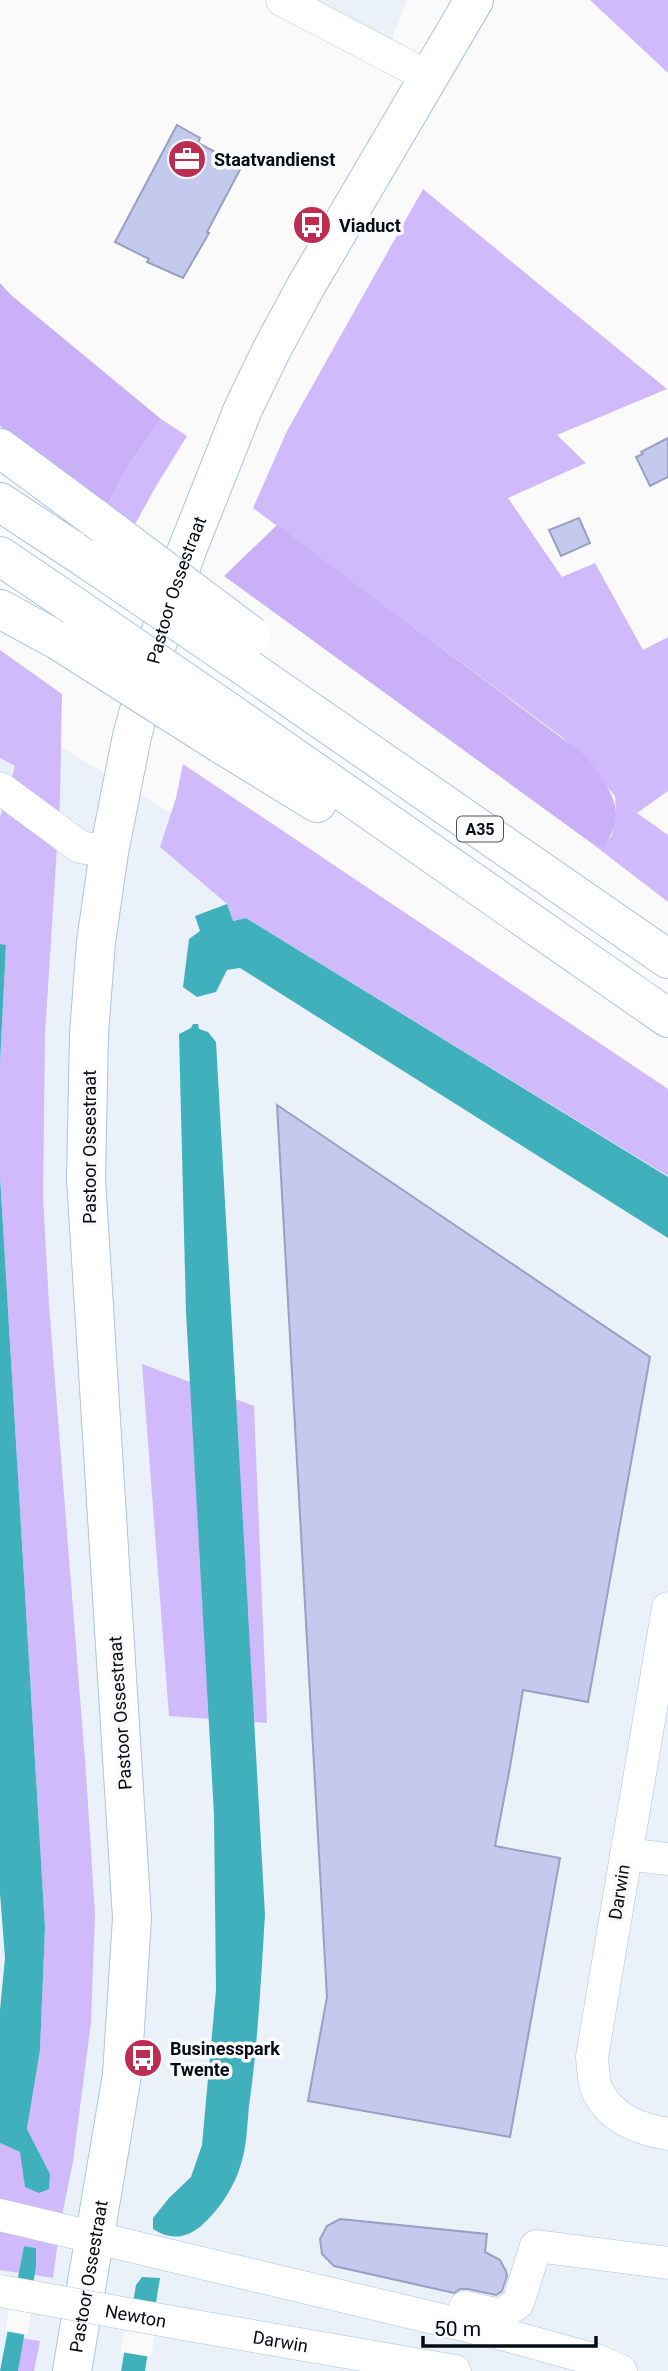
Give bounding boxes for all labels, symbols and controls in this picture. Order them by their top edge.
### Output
office icon: Staatvandienst [166,138,208,180]
place label: Staatvandienst [214,149,335,170]
bus stop icon: Viaduct [291,204,333,246]
place label: Viaduct [339,215,401,236]
street label: Pastoor Ossestraat [142,513,210,666]
road number: A35 [457,816,503,842]
street label: Pastoor Ossestraat [79,1070,100,1224]
street label: Pastoor Ossestraat [104,1635,136,1791]
street label: Darwin [604,1863,634,1921]
bus stop icon: Businesspark Twente [122,2037,164,2079]
place label: Businesspark Twente [170,2038,280,2080]
street label: Pastoor Ossestraat [65,2198,111,2354]
street label: Newton [104,2300,168,2331]
scale bar [423,2304,596,2348]
text: 50 m [434,2317,481,2341]
street label: Darwin [251,2326,310,2356]

